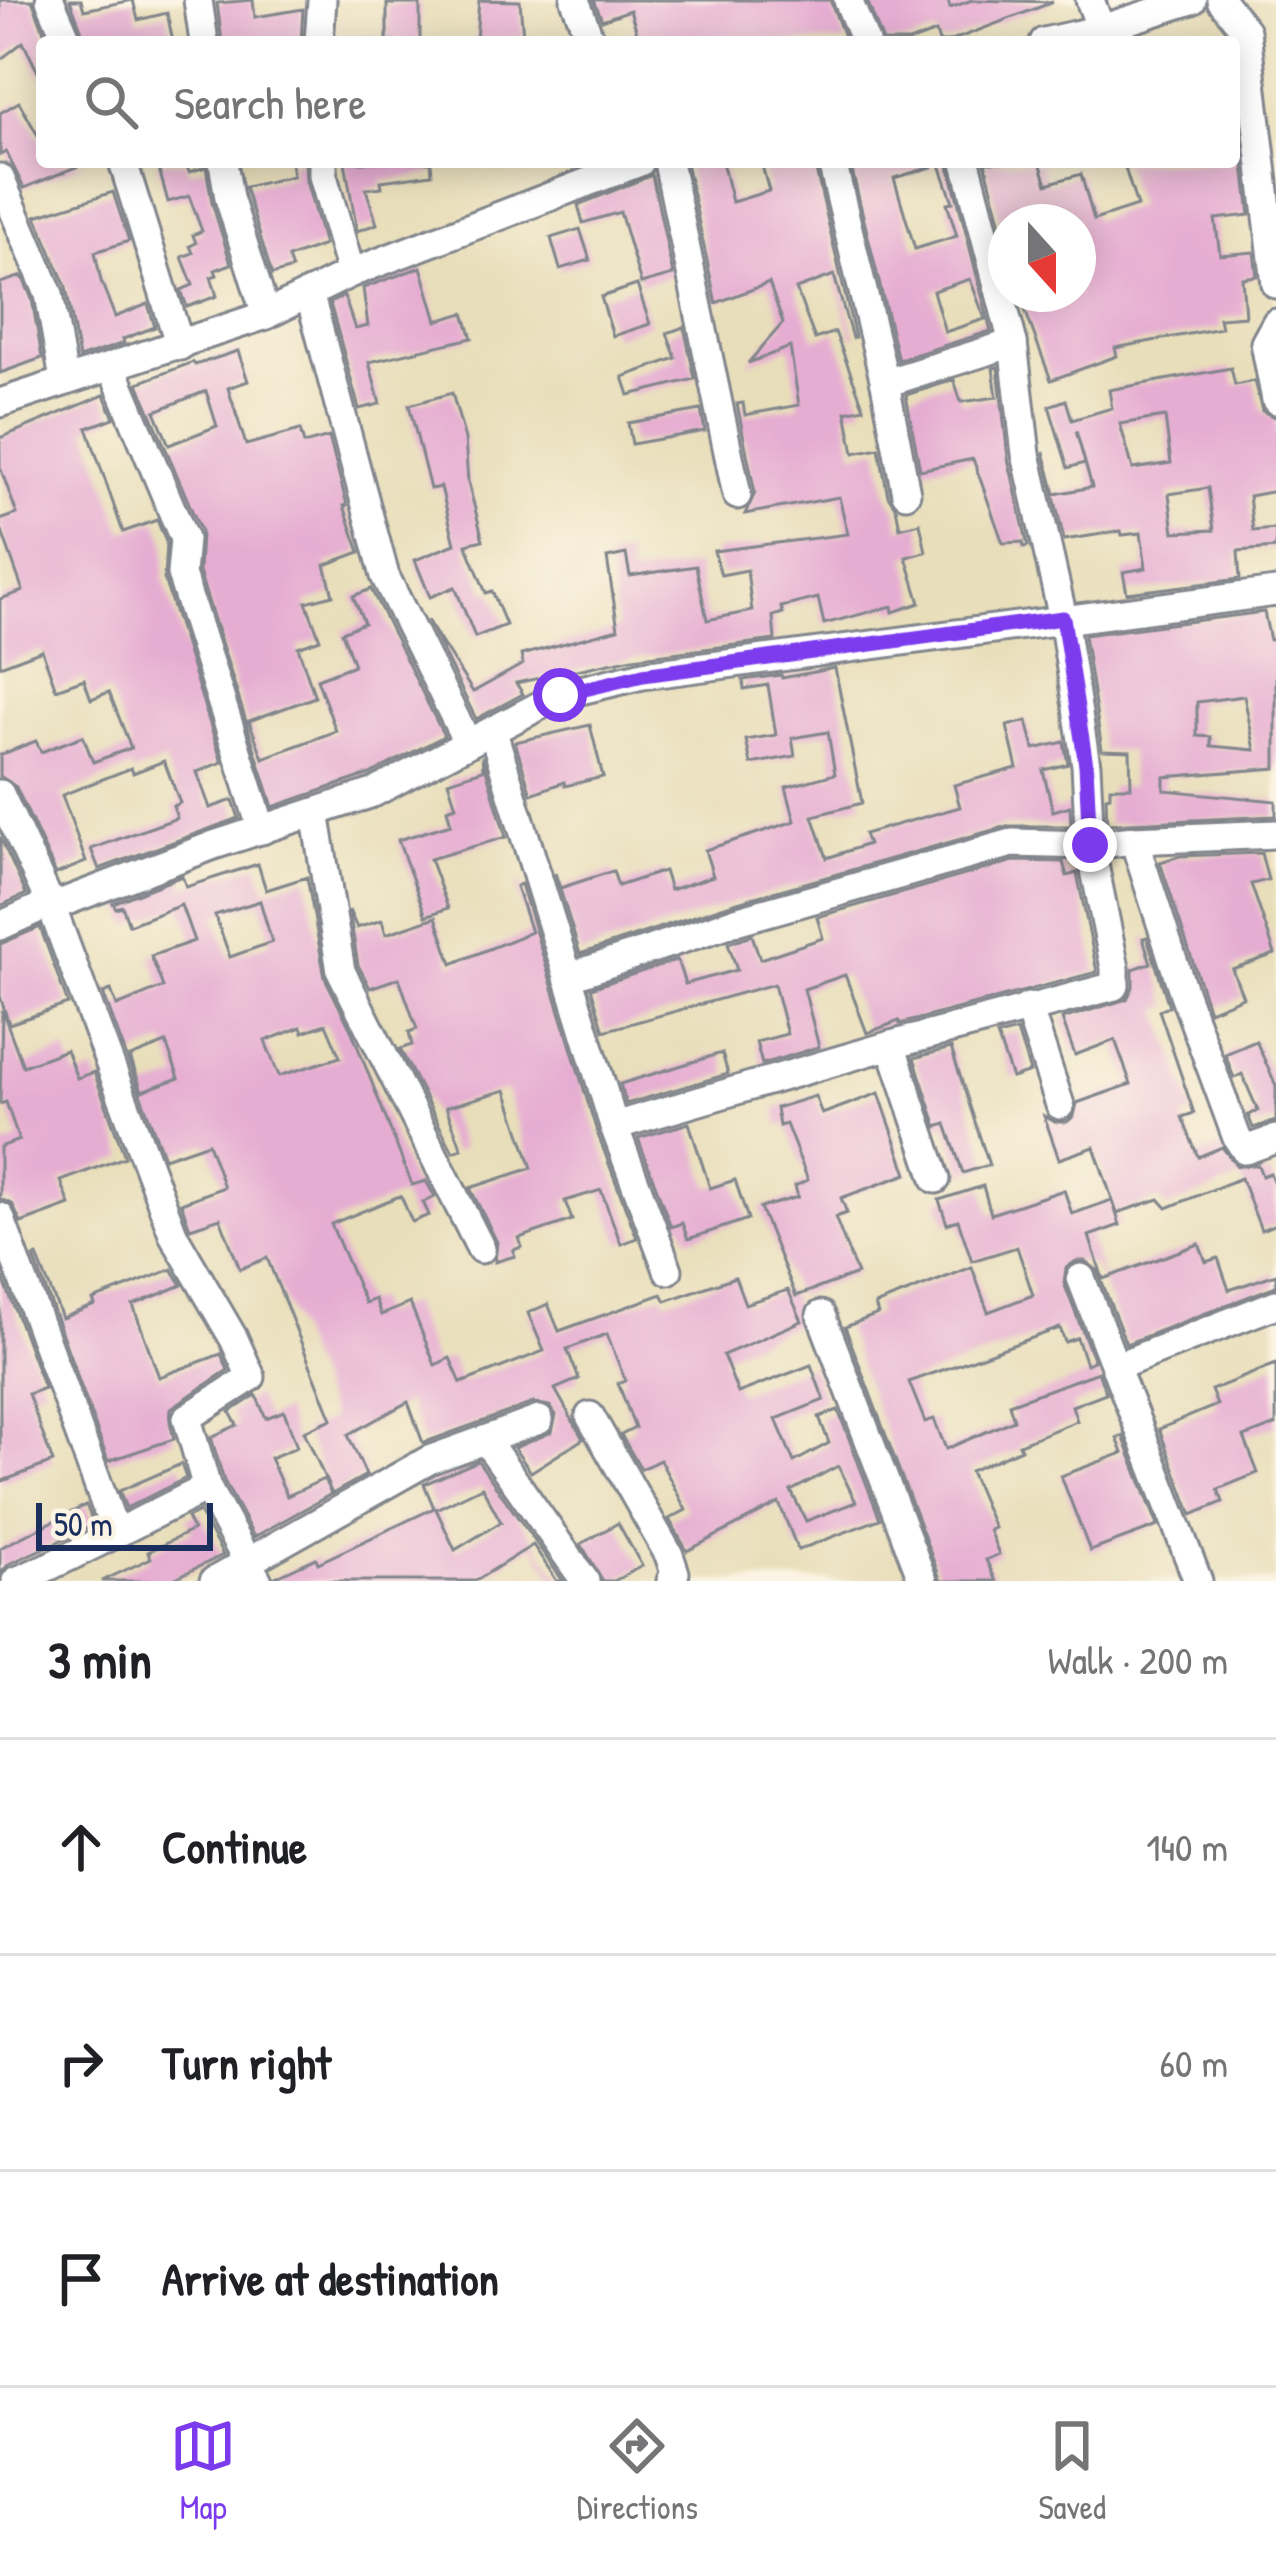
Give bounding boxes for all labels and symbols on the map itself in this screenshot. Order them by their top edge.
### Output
north arrow [988,204,1096,312]
route start [533,668,587,722]
route end [1063,818,1117,872]
scale bar [36,1497,213,1550]

